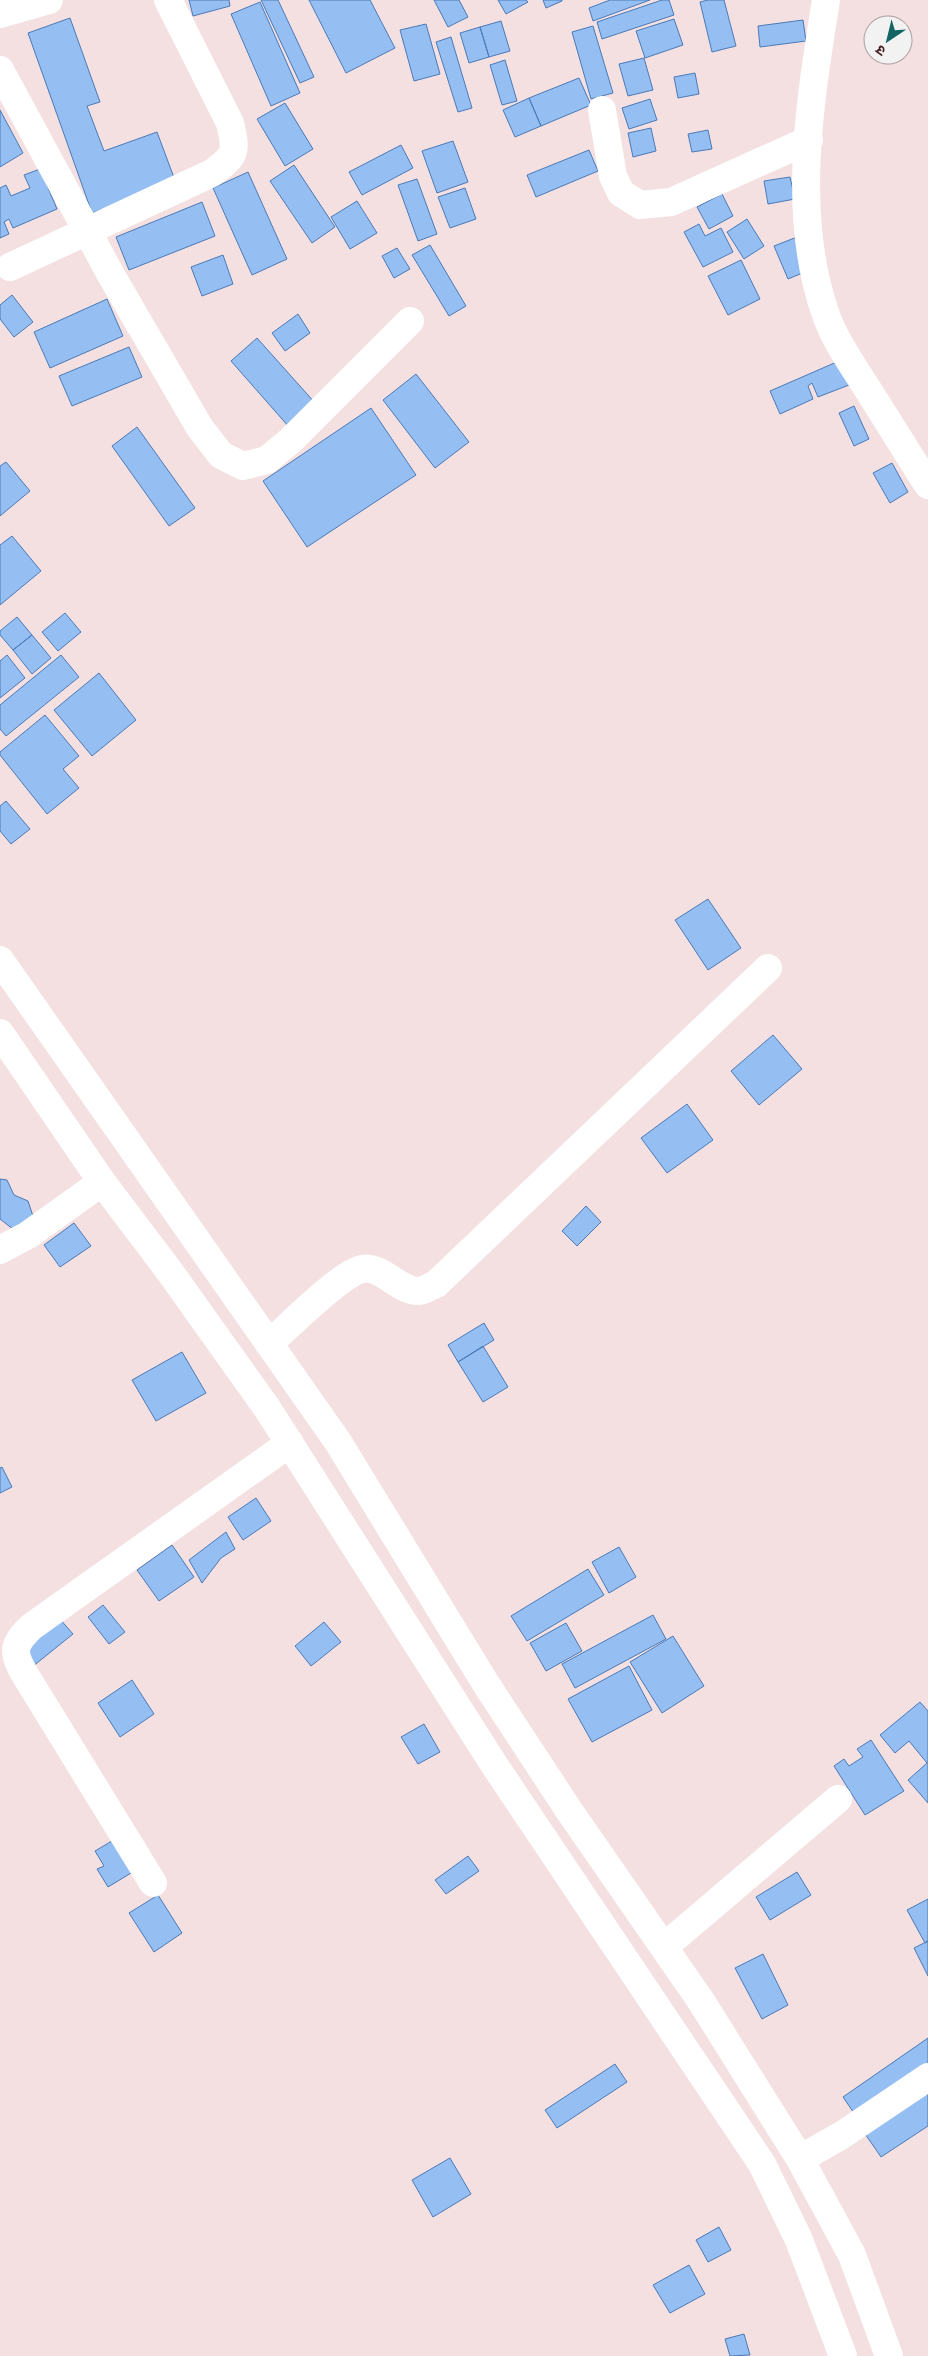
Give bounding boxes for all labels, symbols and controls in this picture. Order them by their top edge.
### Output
north arrow [863,15,913,65]
text: उ [871,40,889,60]

